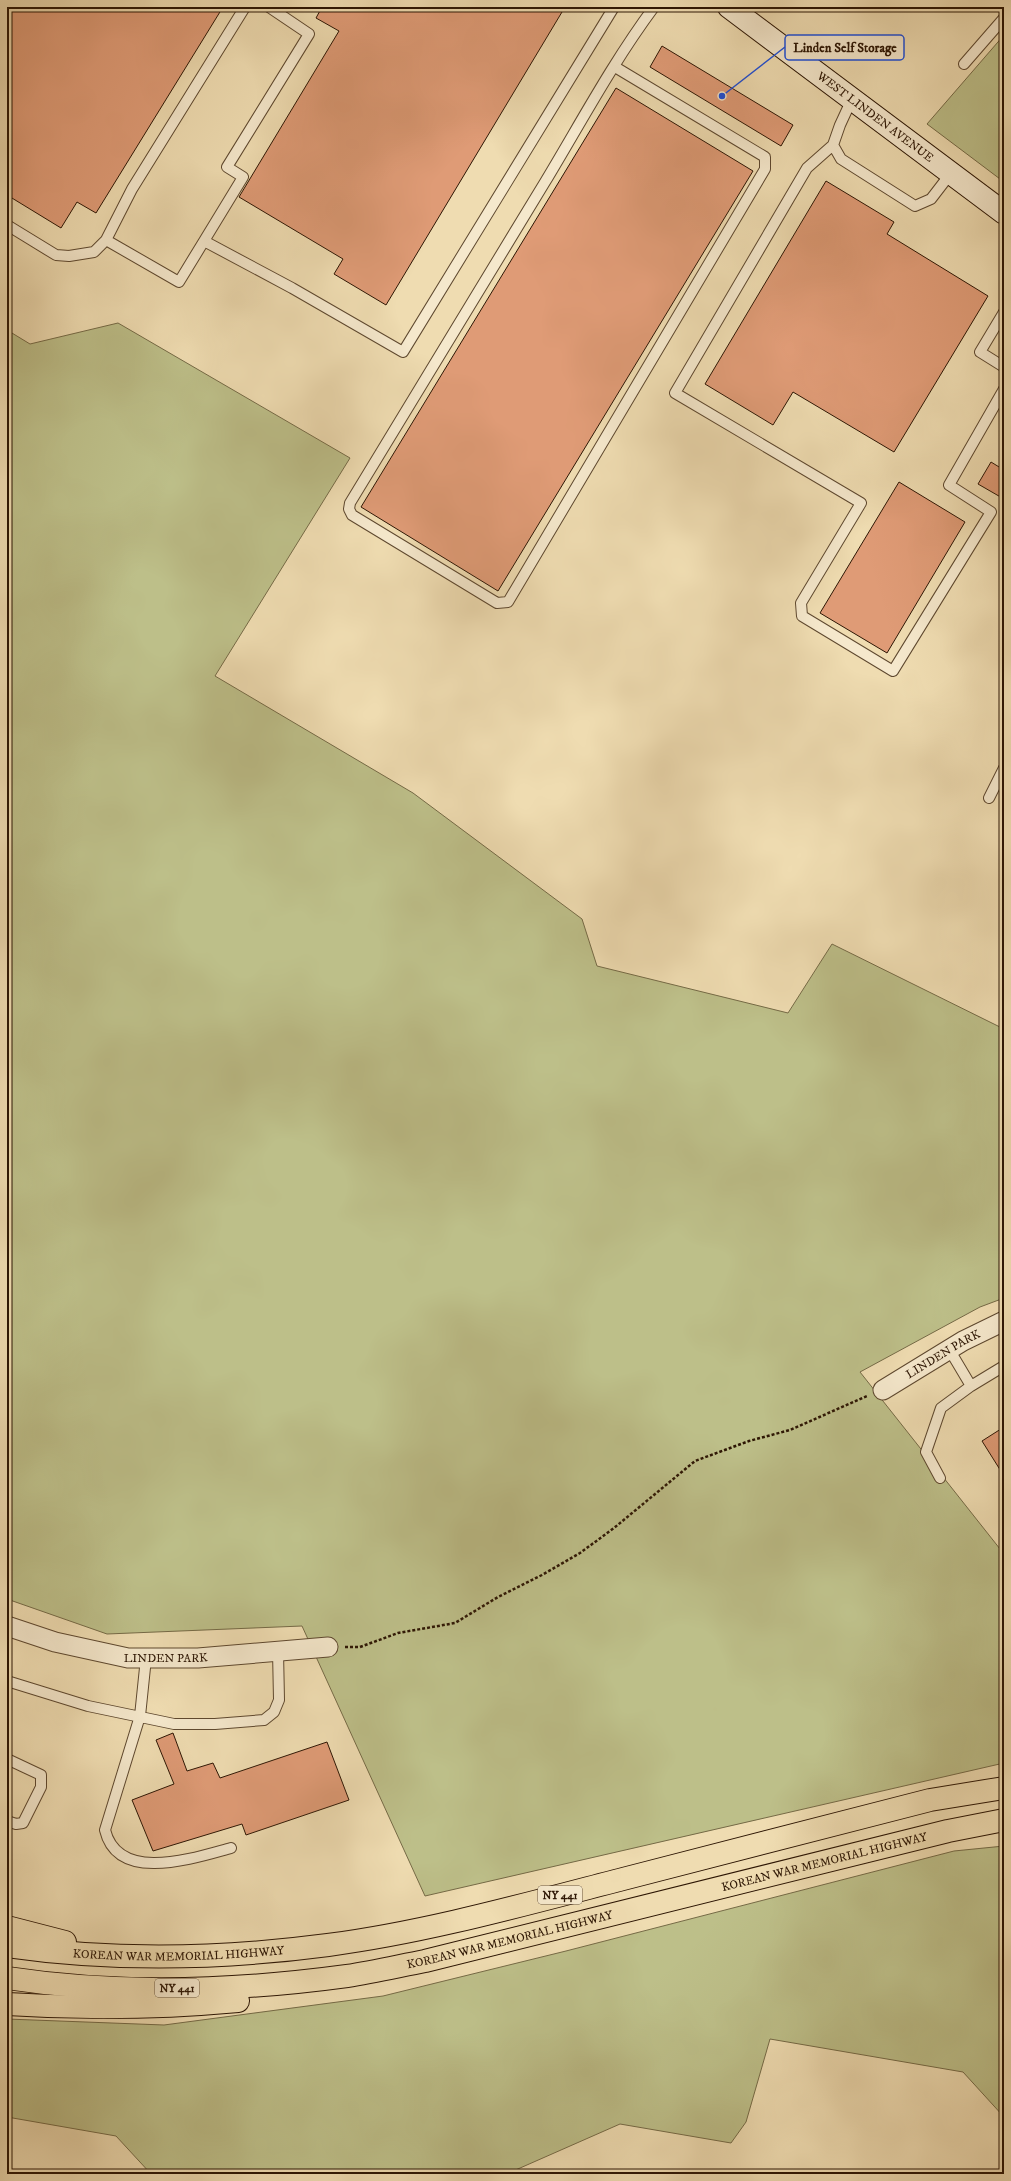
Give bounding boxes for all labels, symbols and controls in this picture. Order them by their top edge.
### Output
callout: Linden Self Storage [785,35,904,60]
text: Linden Self Storage [793,40,897,57]
street label: WEST LINDEN AVENUE [813,68,937,166]
street label: LINDEN PARK [903,1327,983,1382]
street label: LINDEN PARK [124,1650,209,1666]
street label: KOREAN WAR MEMORIAL HIGHWAY [720,1829,929,1895]
road number: NY 441 [538,1886,582,1904]
street label: KOREAN WAR MEMORIAL HIGHWAY [406,1908,615,1972]
street label: KOREAN WAR MEMORIAL HIGHWAY [72,1943,285,1964]
road number: NY 441 [155,1979,199,1997]

